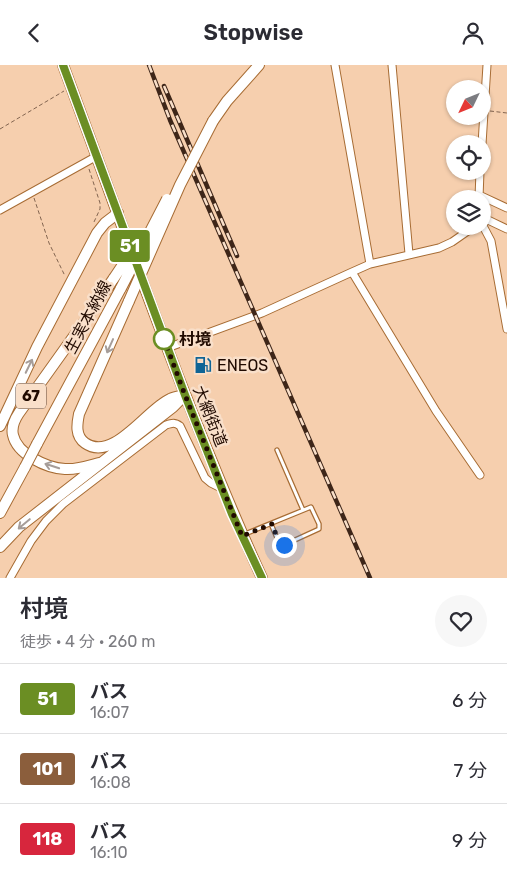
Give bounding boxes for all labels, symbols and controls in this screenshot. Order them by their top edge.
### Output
icon: back [20,19,48,47]
text: Stopwise [204,19,303,46]
icon: person [459,19,487,47]
north arrow [446,80,491,125]
map controls [446,80,491,235]
button: locate [446,135,491,180]
button: layers [446,190,491,235]
line badge: 51 [108,230,152,262]
text: 51 [120,235,140,257]
street label: 生実本納線 [61,277,115,357]
marker: 村境 [153,328,175,350]
place label: 村境 [179,330,211,349]
one-way arrow [104,338,114,353]
fuel station icon: ENEOS [193,355,213,375]
place label: ENEOS [217,356,268,375]
one-way arrow [24,359,34,374]
road number: 67 [16,383,46,409]
street label: 大網街道 [189,383,231,449]
one-way arrow [44,460,60,470]
one-way arrow [17,518,30,529]
your location [272,533,297,558]
text: 村境 [20,595,68,623]
button: heart [435,595,487,647]
text: 徒歩 · 4 分 · 260 m [20,632,155,651]
text: バス [90,680,128,703]
text: 51 [37,688,58,710]
text: 6 分 [452,689,487,712]
text: 16:07 [90,703,129,722]
text: バス [90,750,128,773]
text: 101 [32,758,63,780]
text: 7 分 [454,759,487,782]
text: 16:08 [90,773,131,792]
text: バス [90,820,128,843]
text: 118 [32,828,63,850]
text: 9 分 [452,829,487,852]
text: 16:10 [90,843,128,862]

